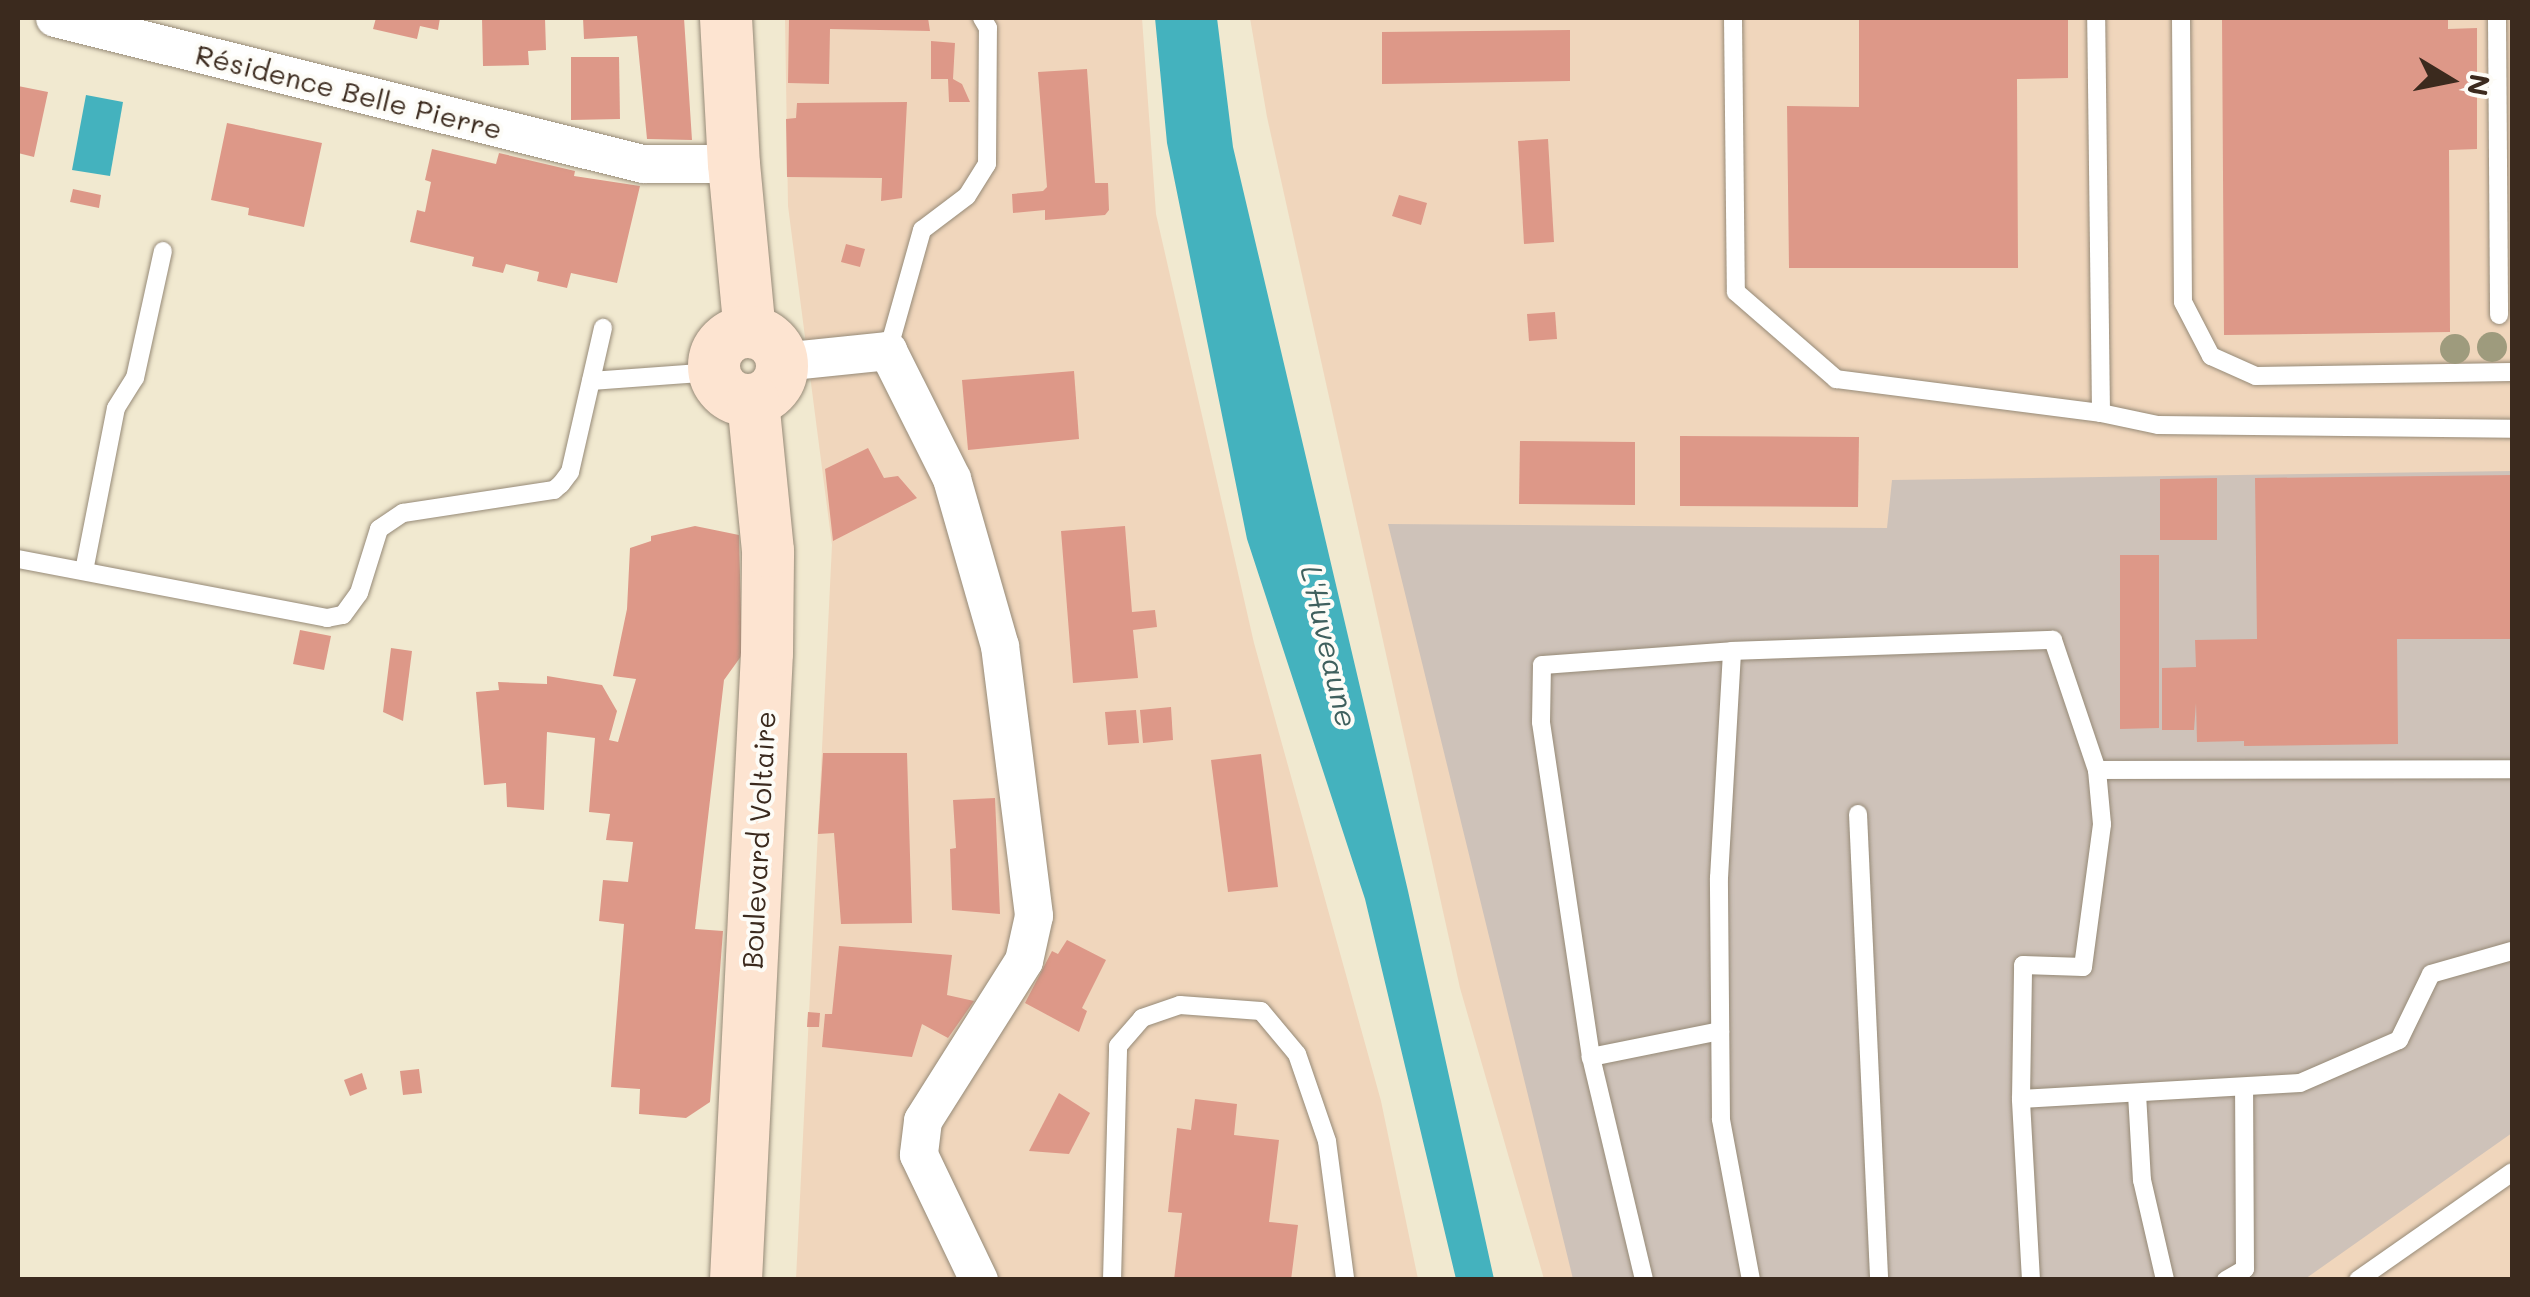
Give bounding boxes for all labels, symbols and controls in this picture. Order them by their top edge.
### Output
north arrow [2400,30,2500,130]
street label: Résidence Belle Pierre [192,37,506,145]
text: N [2460,72,2499,99]
water label: L'Huveaune [1294,562,1366,730]
street label: Boulevard Voltaire [734,710,782,970]

